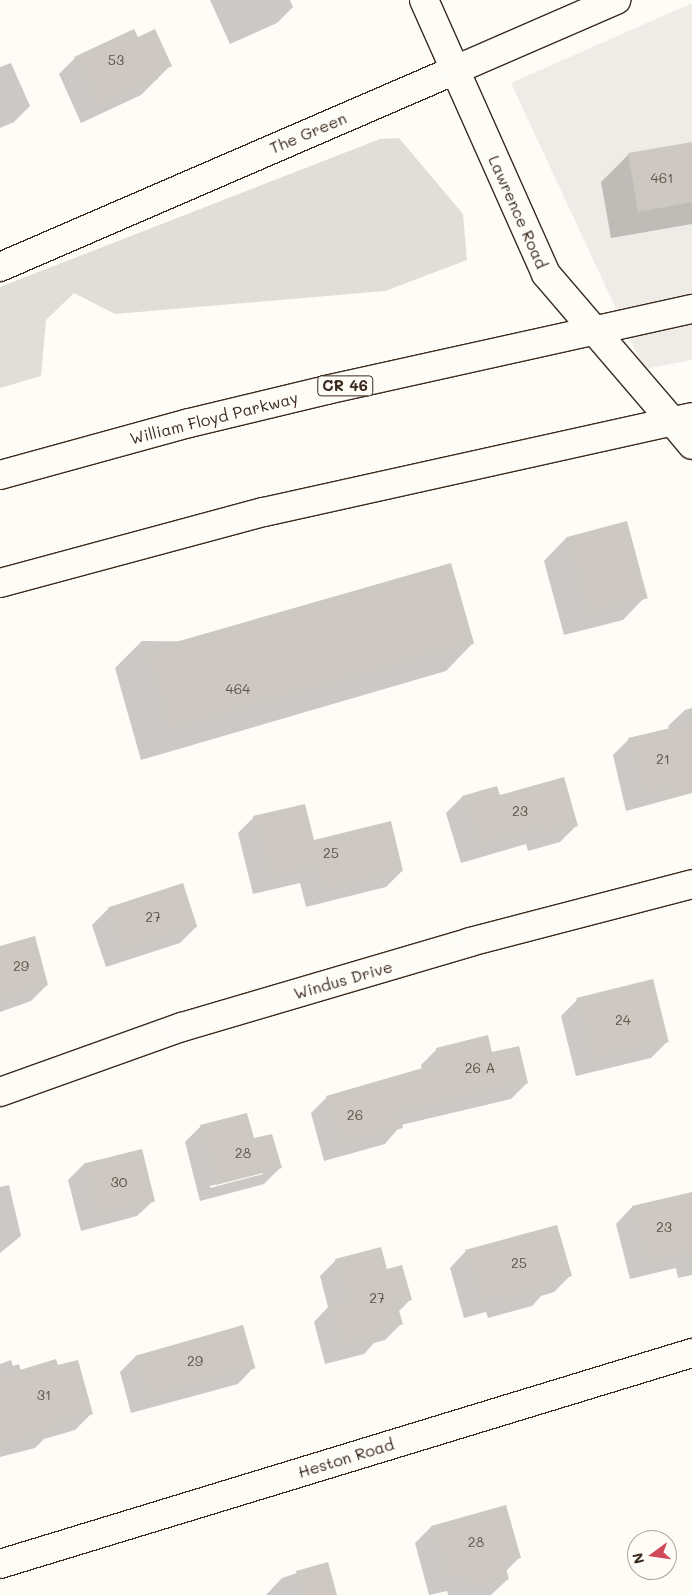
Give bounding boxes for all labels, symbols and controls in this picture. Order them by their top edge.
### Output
house number: 53 [108,52,124,68]
street label: The Green [267,108,349,158]
street label: Lawrence Road [484,152,552,272]
house number: 461 [651,170,673,186]
road number: CR 46 [316,374,374,398]
street label: William Floyd Parkway [128,388,300,448]
house number: 464 [226,681,250,697]
house number: 21 [656,751,670,767]
house number: 23 [512,803,528,819]
house number: 25 [323,845,339,861]
house number: 27 [145,909,161,925]
street label: Windus Drive [291,957,395,1003]
house number: 29 [13,958,29,974]
house number: 24 [615,1012,631,1028]
house number: 26 A [465,1060,495,1076]
house number: 26 [347,1107,363,1123]
house number: 28 [235,1145,251,1161]
house number: 30 [111,1174,127,1190]
house number: 23 [656,1219,672,1235]
house number: 25 [511,1255,527,1271]
house number: 27 [369,1290,385,1306]
house number: 29 [187,1353,203,1369]
house number: 31 [37,1387,51,1403]
street label: Heston Road [296,1434,396,1482]
north arrow [627,1530,677,1580]
house number: 28 [468,1534,484,1550]
text: N [627,1551,648,1566]

